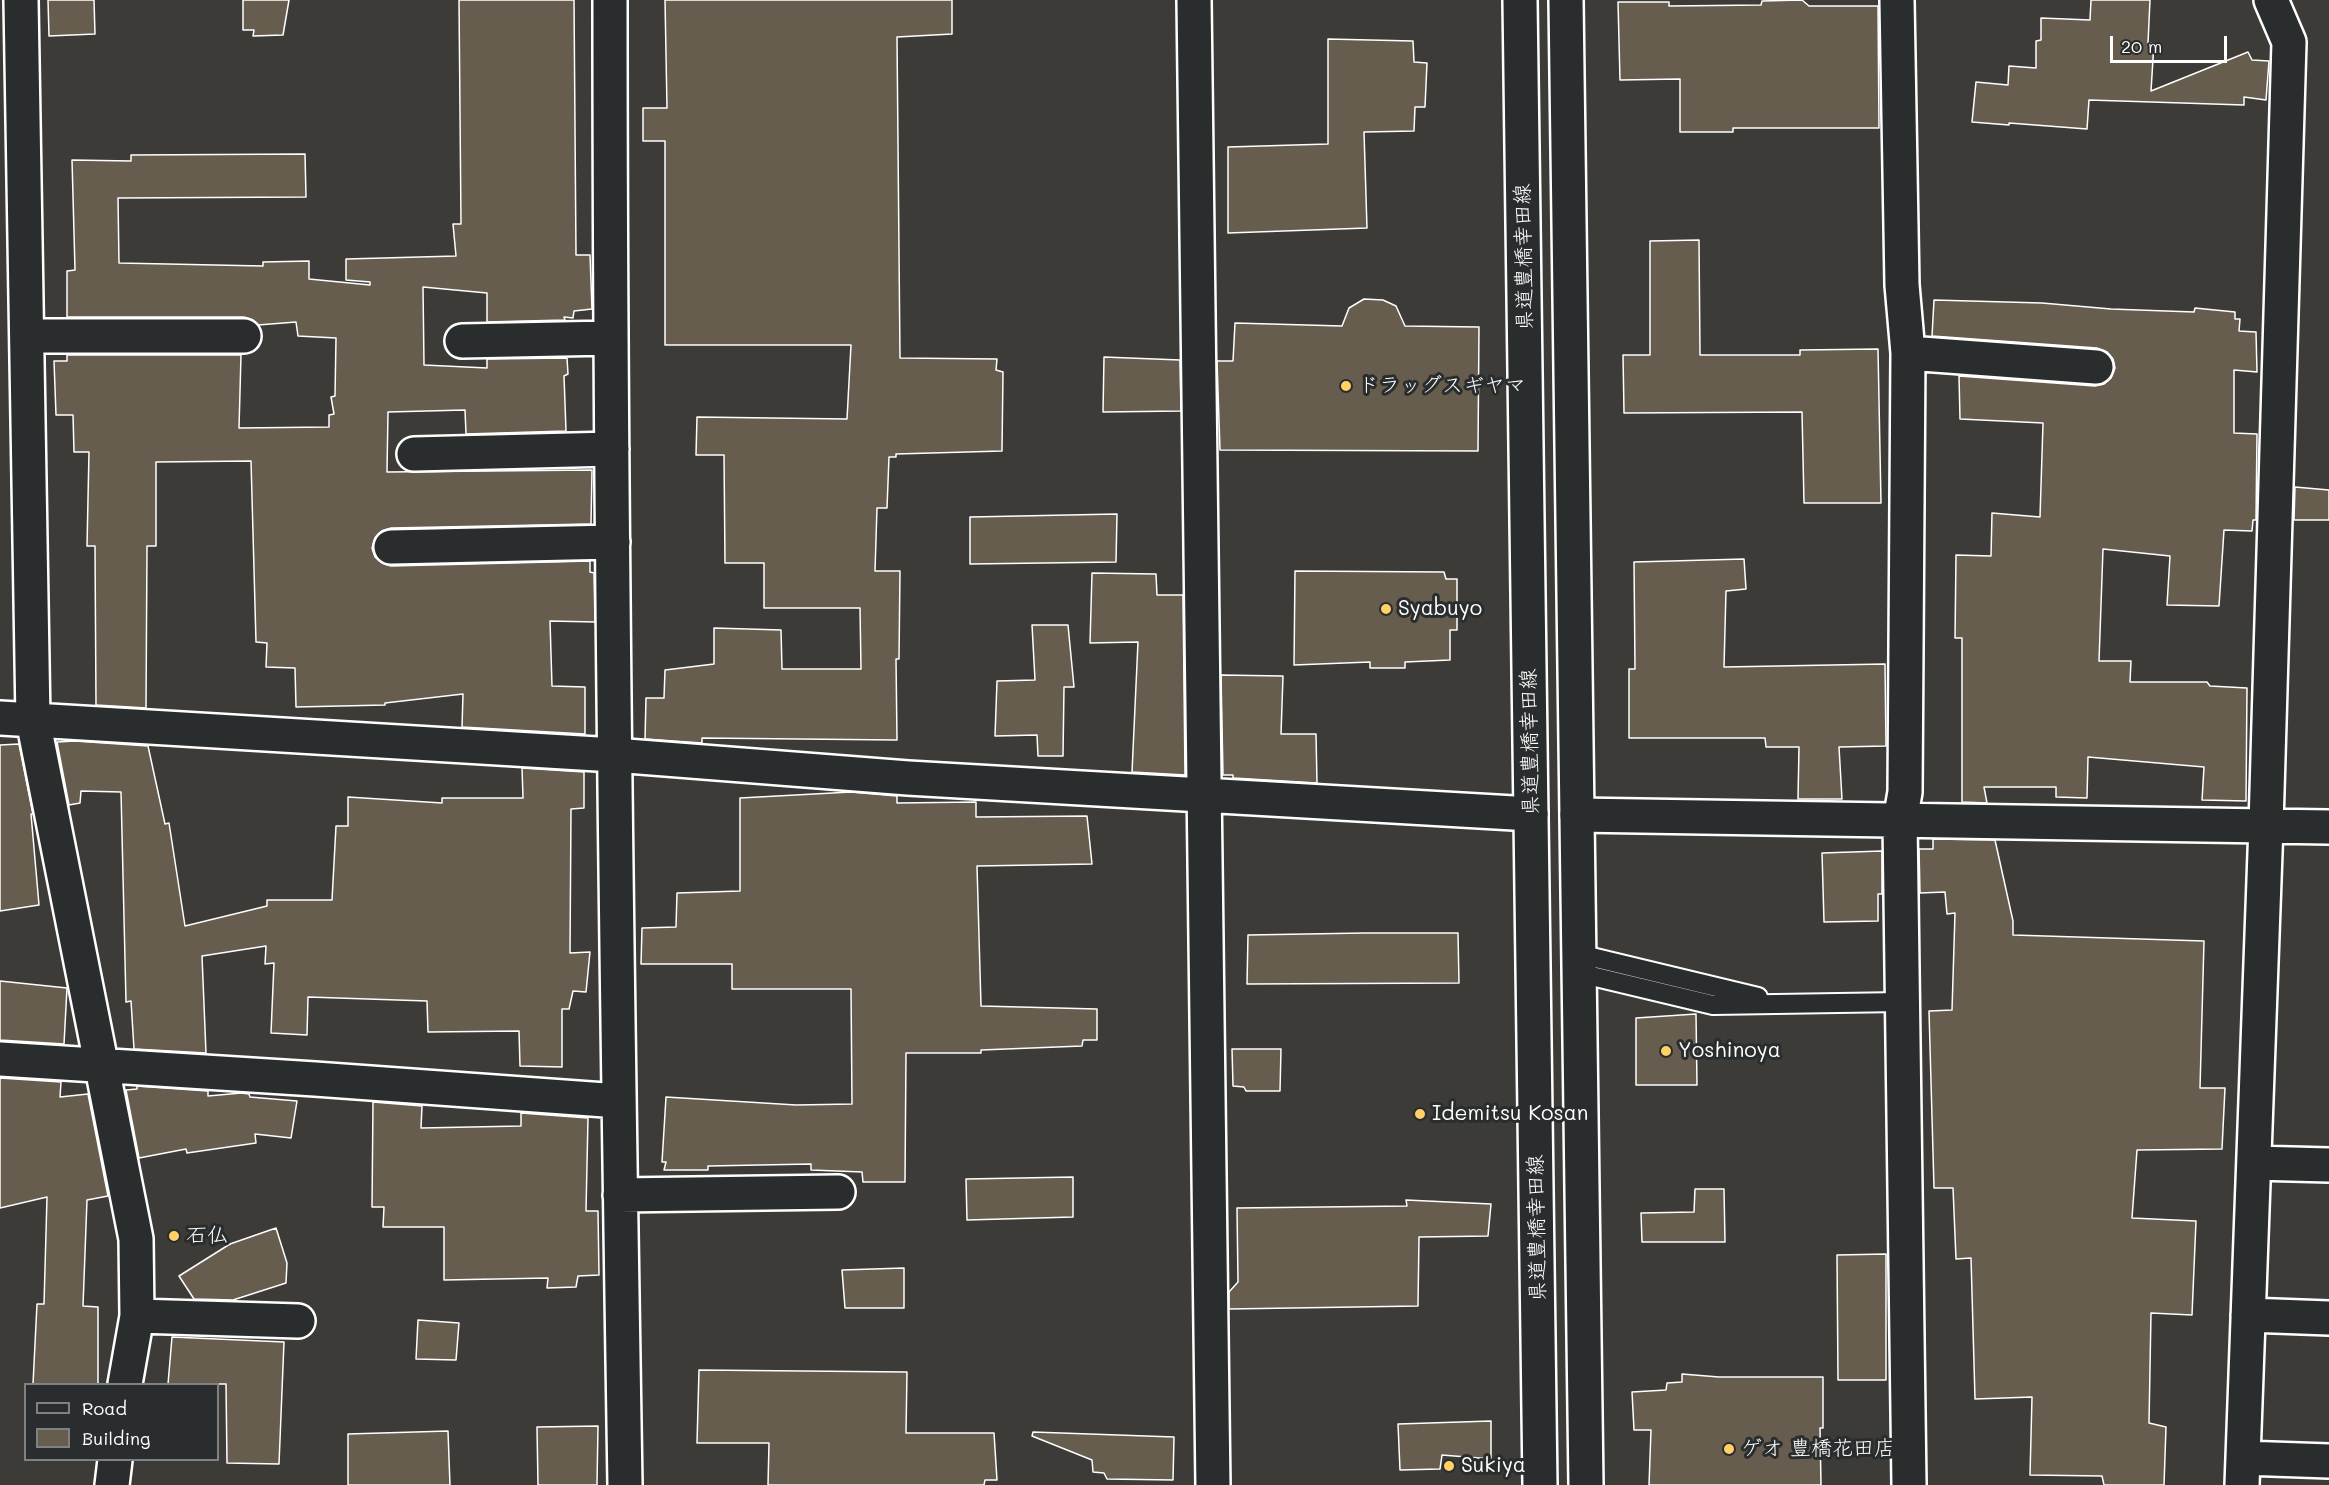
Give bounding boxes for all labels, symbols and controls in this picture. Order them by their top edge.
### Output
scale bar [2113,24,2230,62]
text: 20 m [2121,34,2162,58]
street label: 県道豊橋幸田線 [1510,183,1538,331]
place label: ドラッグスギヤマ [1358,373,1526,399]
marker: ドラッグスギヤマ [1339,379,1353,393]
place label: Syabuyo [1398,596,1482,622]
marker: Syabuyo [1379,602,1393,616]
street label: 県道豊橋幸田線 [1516,668,1544,816]
place label: Yoshinoya [1678,1038,1781,1064]
marker: Yoshinoya [1659,1044,1673,1058]
place label: Idemitsu Kosan [1432,1101,1588,1127]
marker: Idemitsu Kosan [1413,1107,1427,1121]
street label: 県道豊橋幸田線 [1523,1154,1551,1302]
place label: 石仏 [186,1223,228,1249]
marker: 石仏 [167,1229,181,1243]
legend [24,1383,219,1461]
text: Road [82,1396,127,1420]
text: Building [82,1426,150,1450]
place label: ゲオ 豊橋花田店 [1741,1436,1895,1462]
marker: ゲオ 豊橋花田店 [1722,1442,1736,1456]
place label: Sukiya [1461,1453,1526,1479]
marker: Sukiya [1442,1459,1456,1473]

